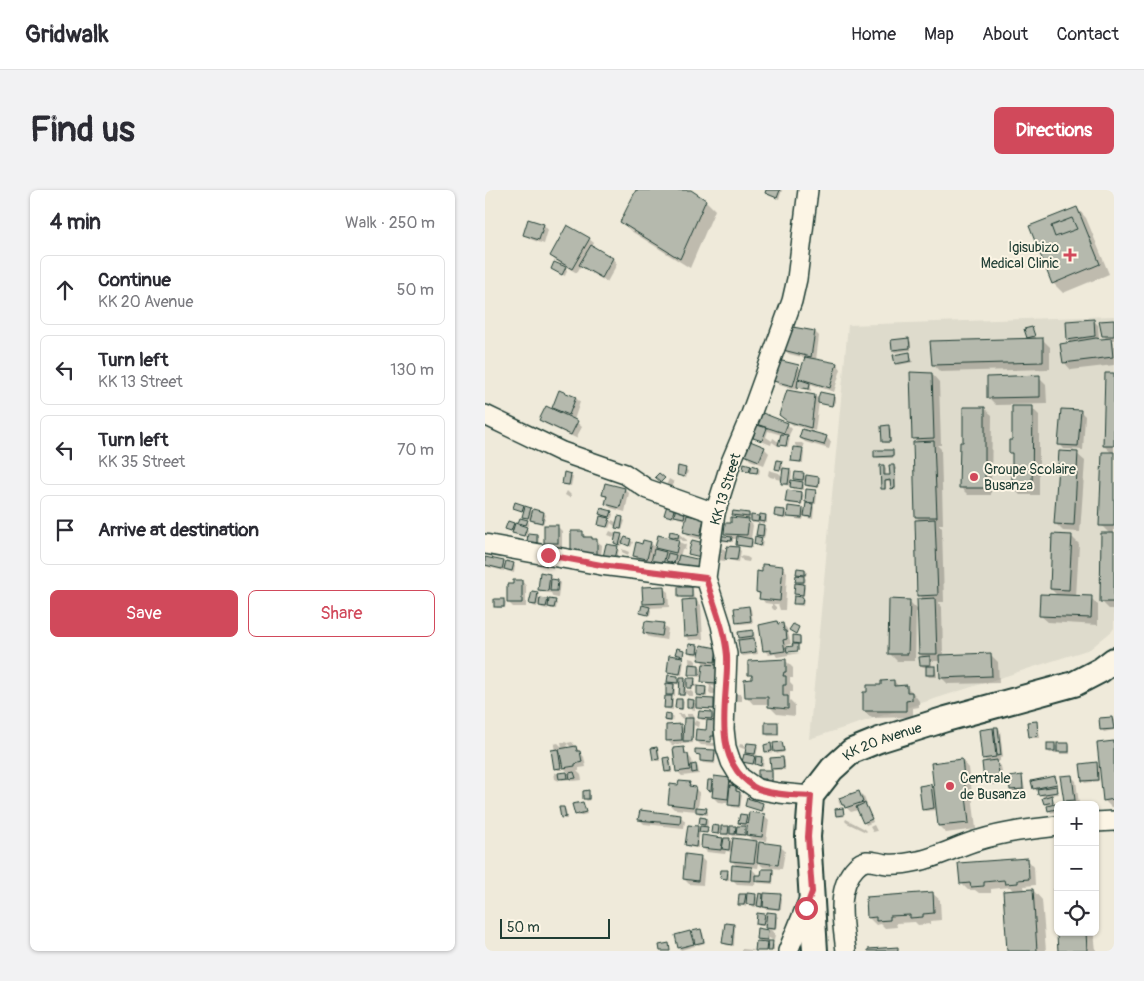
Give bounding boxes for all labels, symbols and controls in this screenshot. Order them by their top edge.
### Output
text: Gridwalk [25,20,109,49]
text: Home [851,23,896,46]
text: Map [924,23,954,46]
text: About [982,23,1028,46]
text: Contact [1056,23,1119,46]
button: Directions [994,107,1114,154]
text: Find us [30,108,135,152]
text: 4 min [50,209,101,236]
text: Walk · 250 m [345,213,435,233]
place label: Igisubizo Medical Clinic [981,239,1059,272]
marker: Igisubizo Medical Clinic [1063,248,1077,262]
text: Continue [98,268,171,292]
icon: ahead [51,276,79,304]
text: 50 m [397,280,434,300]
text: KK 20 Avenue [98,292,193,312]
text: Turn left [98,348,168,372]
icon: left [51,356,79,384]
text: 130 m [390,360,434,380]
text: KK 13 Street [98,372,183,392]
text: Turn left [98,428,168,452]
icon: left [51,436,79,464]
text: 70 m [397,440,434,460]
street label: KK 13 Street [706,451,745,527]
text: KK 35 Street [98,452,185,472]
place label: Groupe Scolaire Busanza [984,461,1076,494]
marker: Groupe Scolaire Busanza [968,471,980,483]
icon: arrive [51,516,79,544]
text: Arrive at destination [98,518,259,542]
route end [537,544,560,567]
button: Save [50,590,238,637]
button: Share [248,590,435,637]
street label: KK 20 Avenue [839,719,924,764]
place label: Centrale de Busanza [960,770,1026,803]
marker: Centrale de Busanza [944,780,956,792]
map controls [1054,801,1099,936]
button: + [1054,801,1099,846]
button: − [1054,846,1099,891]
button: locate [1054,891,1099,936]
route start [795,897,818,920]
scale bar [500,916,610,939]
text: 50 m [507,919,540,936]

